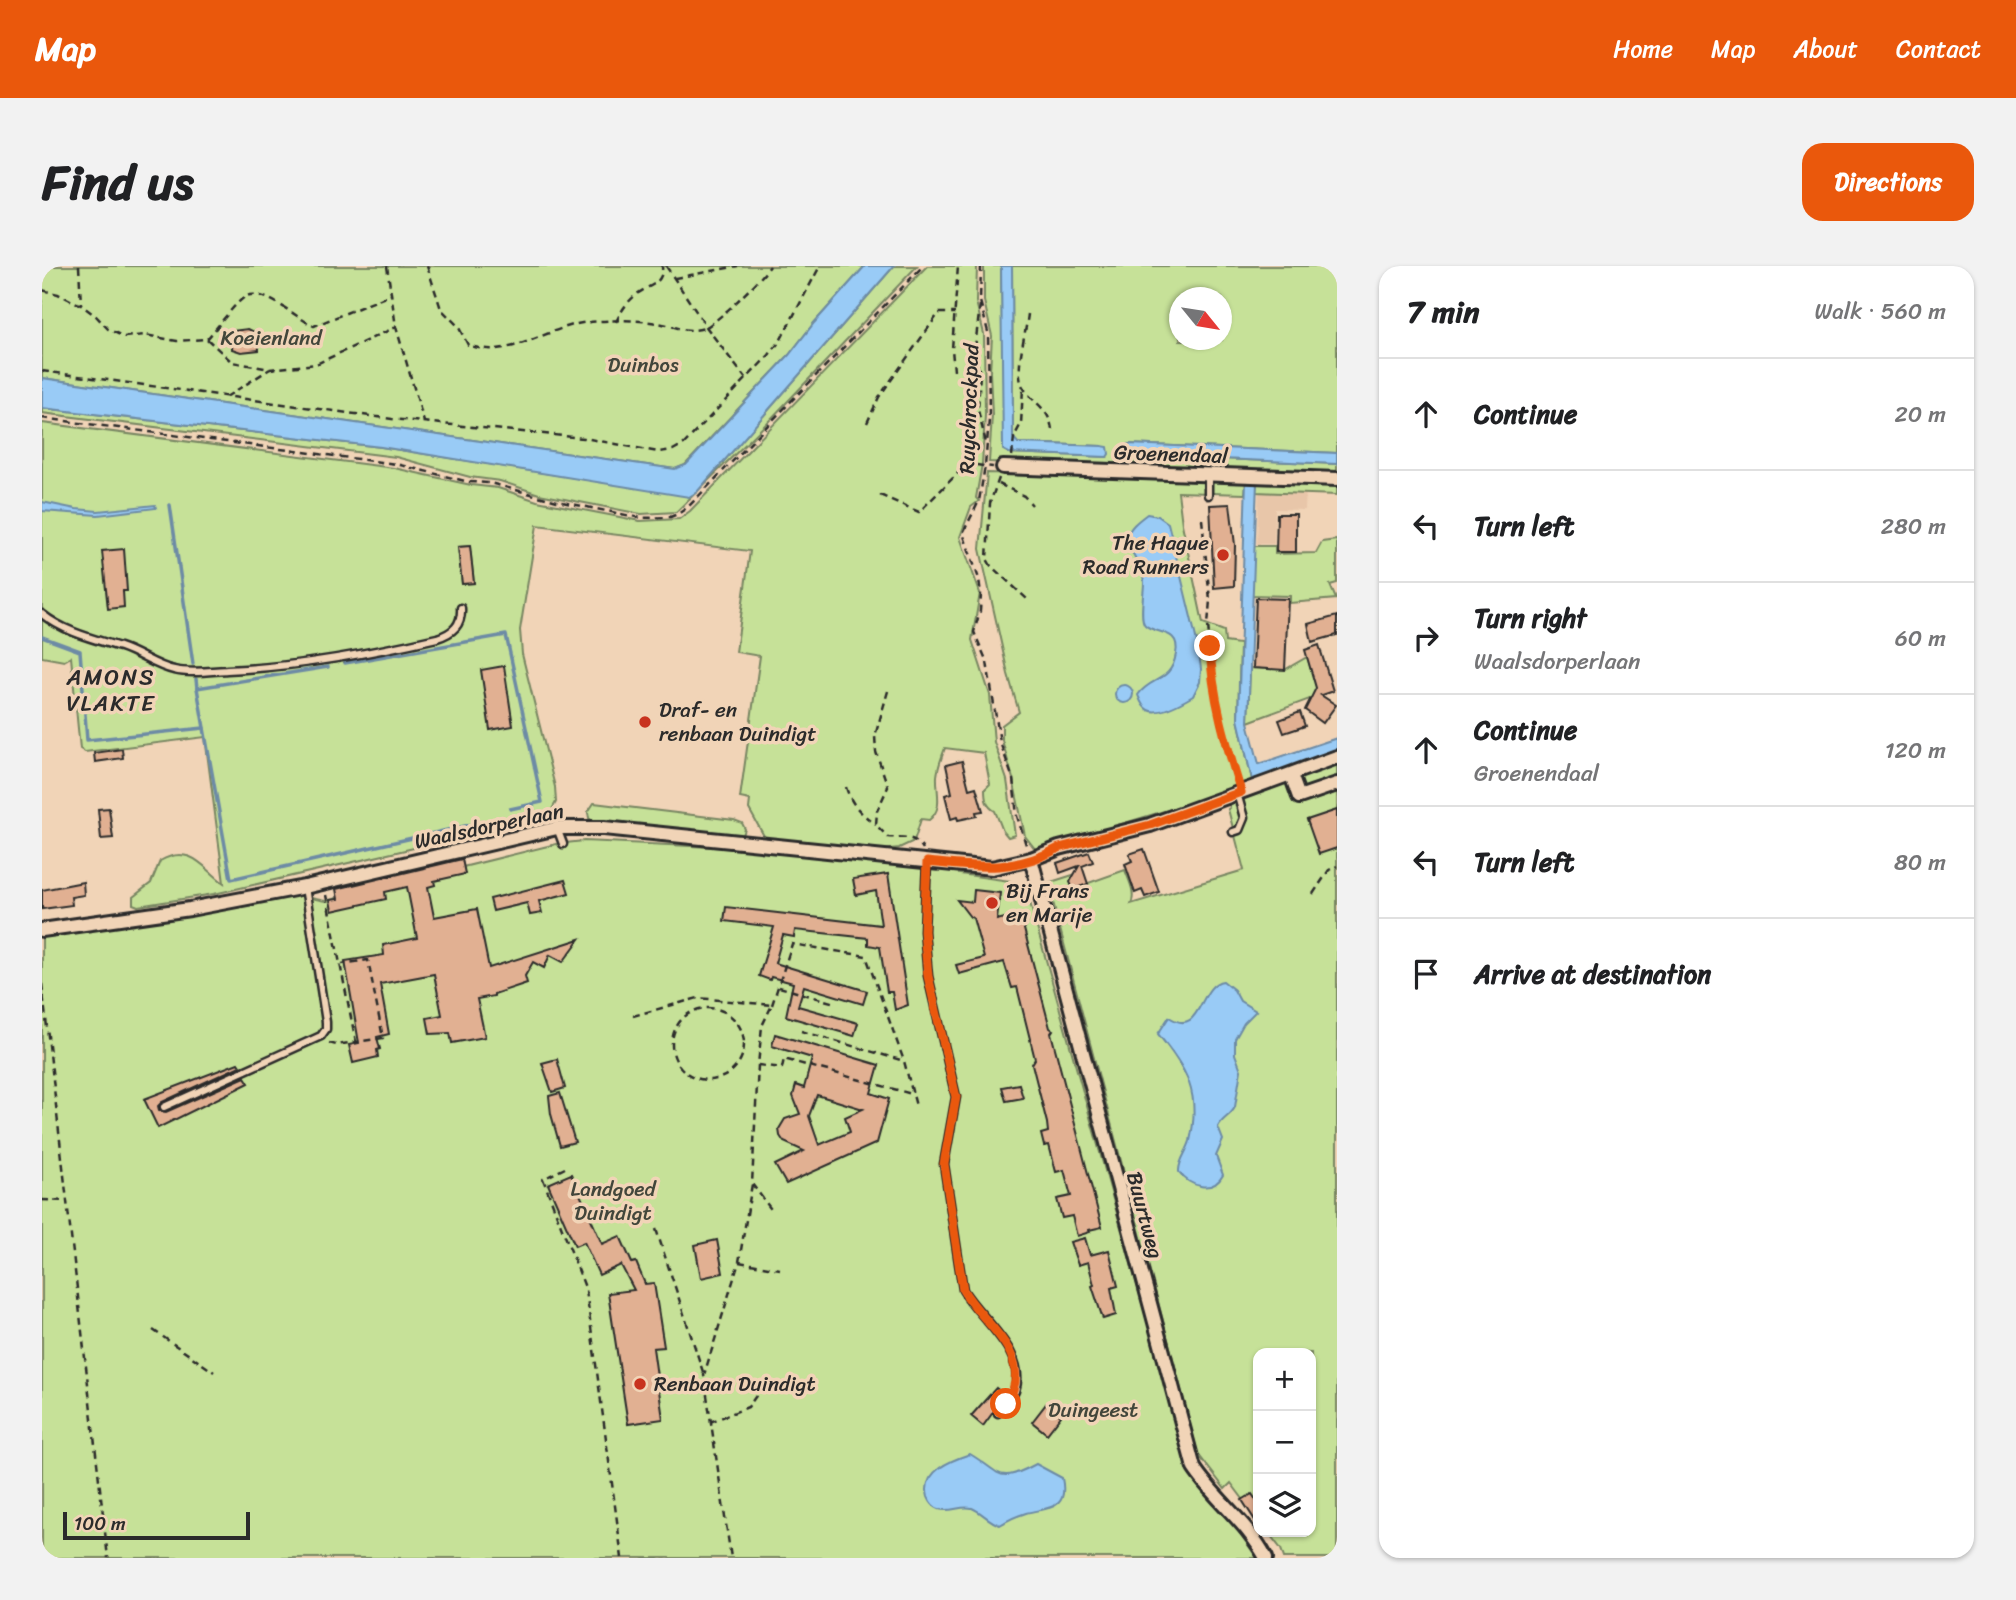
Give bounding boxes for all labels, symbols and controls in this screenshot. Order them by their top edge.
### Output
text: Map [35,20,96,78]
text: Home [1613,28,1673,70]
text: Map [1711,28,1755,70]
text: About [1793,28,1858,70]
text: Contact [1896,28,1981,70]
text: Find us [42,139,194,226]
button: Directions [1802,143,1974,221]
text: 7 min [1407,285,1479,339]
north arrow [1169,287,1232,350]
text: Walk · 560 m [1815,291,1946,332]
park label: Koeienland [220,319,323,357]
street label: Ruychrockpad [948,341,990,475]
park label: Duinbos [607,346,679,384]
text: Continue [1474,391,1577,437]
text: 20 m [1895,394,1946,435]
icon: ahead [1407,395,1445,433]
street label: Groenendaal [1113,433,1230,475]
text: Turn left [1474,503,1574,549]
text: 280 m [1881,506,1946,547]
icon: left [1407,507,1445,545]
place label: The Hague Road Runners [1083,524,1209,586]
marker: The Hague Road Runners [1215,547,1231,563]
text: Turn right [1474,595,1587,641]
text: 60 m [1895,618,1946,659]
icon: right [1407,619,1445,657]
route end [1194,630,1225,661]
text: Waalsdorperlaan [1474,641,1640,682]
district label: AMONS VLAKTE [65,657,156,724]
place label: Draf- en renbaan Duindigt [659,691,816,753]
text: Continue [1474,707,1577,753]
marker: Draf- en renbaan Duindigt [637,714,653,730]
text: 120 m [1885,730,1946,771]
icon: ahead [1407,731,1445,769]
text: Groenendaal [1474,753,1599,794]
street label: Waalsdorperlaan [411,792,567,860]
text: Turn left [1474,839,1574,885]
text: 80 m [1894,842,1946,883]
icon: left [1407,843,1445,881]
place label: Bij Frans en Marije [1006,872,1093,934]
marker: Bij Frans en Marije [984,895,1000,911]
text: Arrive at destination [1474,951,1711,997]
icon: arrive [1407,955,1445,993]
street label: Buurtweg [1115,1167,1175,1263]
park label: Landgoed Duindigt [570,1170,657,1232]
map controls [1253,1348,1316,1537]
button: + [1253,1348,1316,1411]
place label: Renbaan Duindigt [654,1365,816,1403]
marker: Renbaan Duindigt [632,1376,648,1392]
route start [990,1388,1021,1419]
park label: Duingeest [1048,1391,1138,1429]
button: − [1253,1411,1316,1474]
button: layers [1253,1474,1316,1537]
text: 100 m [74,1507,126,1540]
scale bar [63,1509,250,1541]

